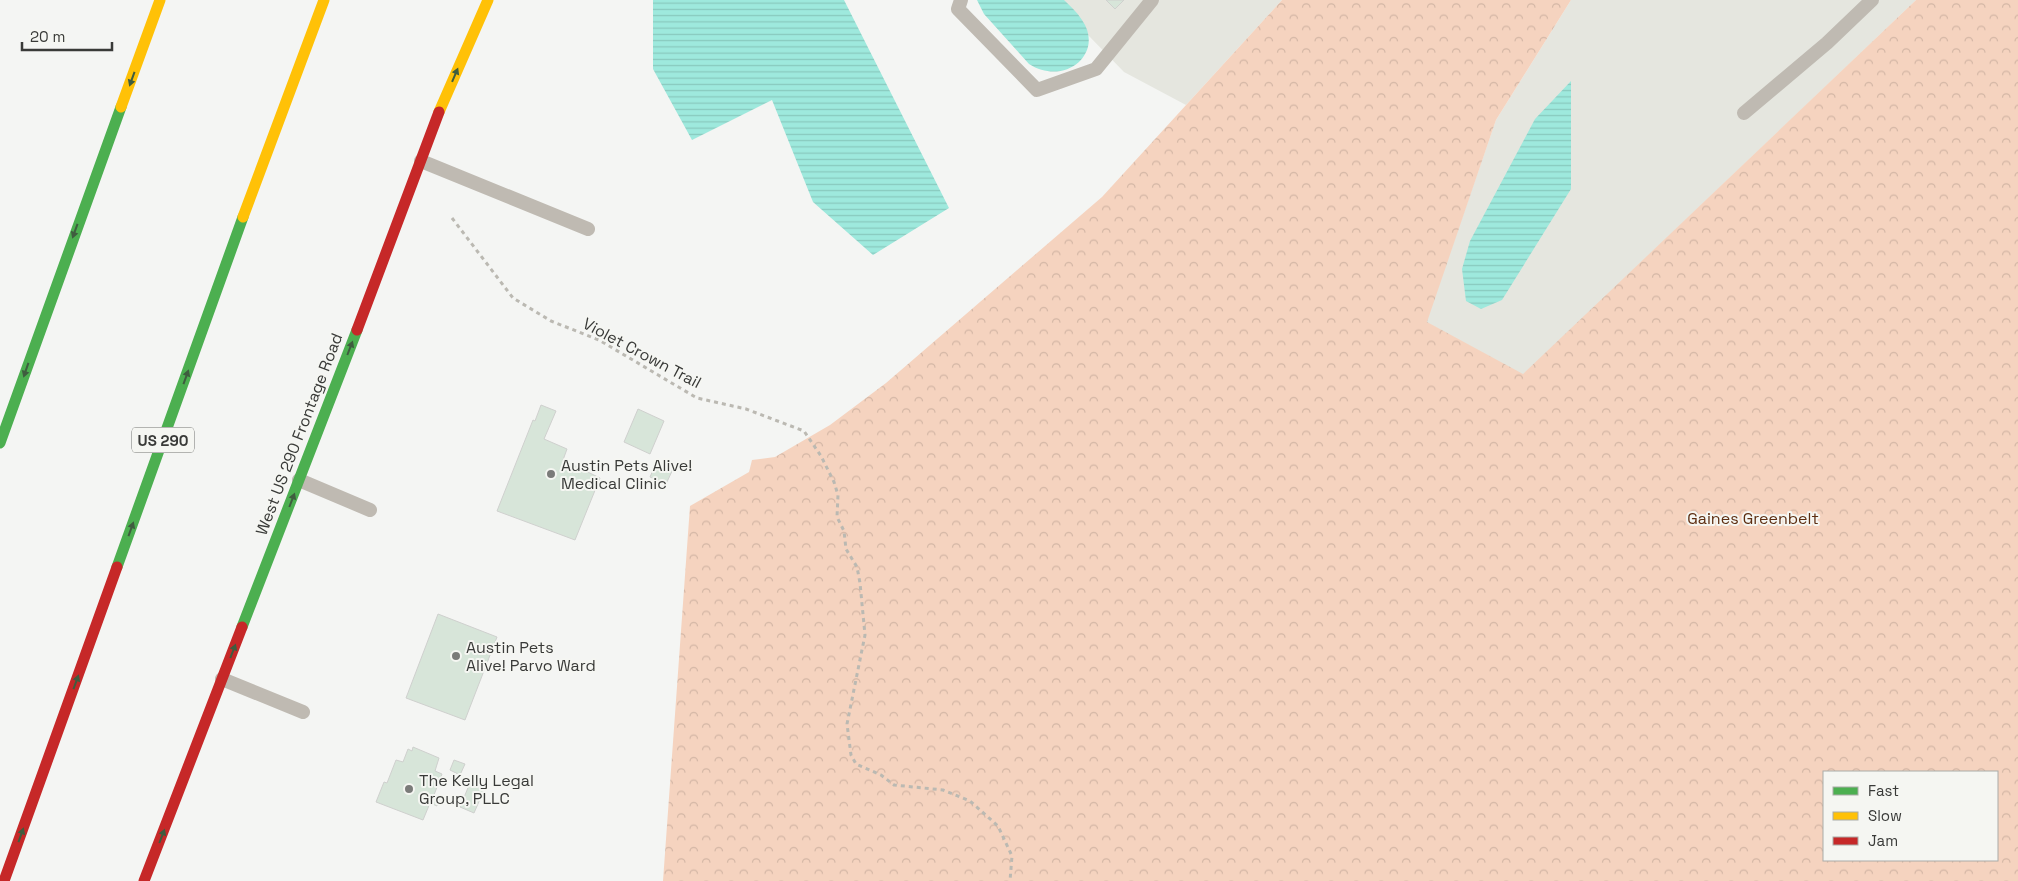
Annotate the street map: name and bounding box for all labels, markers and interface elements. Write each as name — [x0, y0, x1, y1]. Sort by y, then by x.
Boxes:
scale bar — [22, 20, 112, 52]
text: 20 m — [30, 27, 65, 46]
one-way arrow — [452, 68, 460, 82]
one-way arrow — [127, 72, 135, 87]
one-way arrow — [71, 224, 78, 239]
street label: Violet Crown Trail — [579, 313, 705, 393]
street label: West US 290 Frontage Road — [251, 330, 347, 538]
one-way arrow — [346, 340, 354, 355]
one-way arrow — [22, 363, 30, 378]
one-way arrow — [183, 369, 190, 384]
road number: US 290 — [132, 428, 194, 452]
place label: Austin Pets Alive! Medical Clinic — [561, 455, 692, 494]
marker: Austin Pets Alive! Medical Clinic — [545, 468, 557, 480]
one-way arrow — [288, 493, 296, 507]
park label: Gaines Greenbelt — [1687, 508, 1819, 529]
one-way arrow — [128, 522, 135, 537]
place label: Austin Pets Alive! Parvo Ward — [466, 637, 596, 676]
one-way arrow — [229, 643, 237, 658]
marker: Austin Pets Alive! Parvo Ward — [450, 650, 462, 662]
one-way arrow — [73, 675, 80, 690]
place label: The Kelly Legal Group, PLLC — [419, 770, 534, 809]
legend — [1823, 771, 1998, 861]
text: Fast — [1868, 781, 1899, 800]
marker: The Kelly Legal Group, PLLC — [403, 783, 415, 795]
text: Slow — [1868, 806, 1902, 825]
one-way arrow — [17, 827, 25, 842]
one-way arrow — [159, 828, 166, 843]
text: Jam — [1868, 831, 1898, 850]

